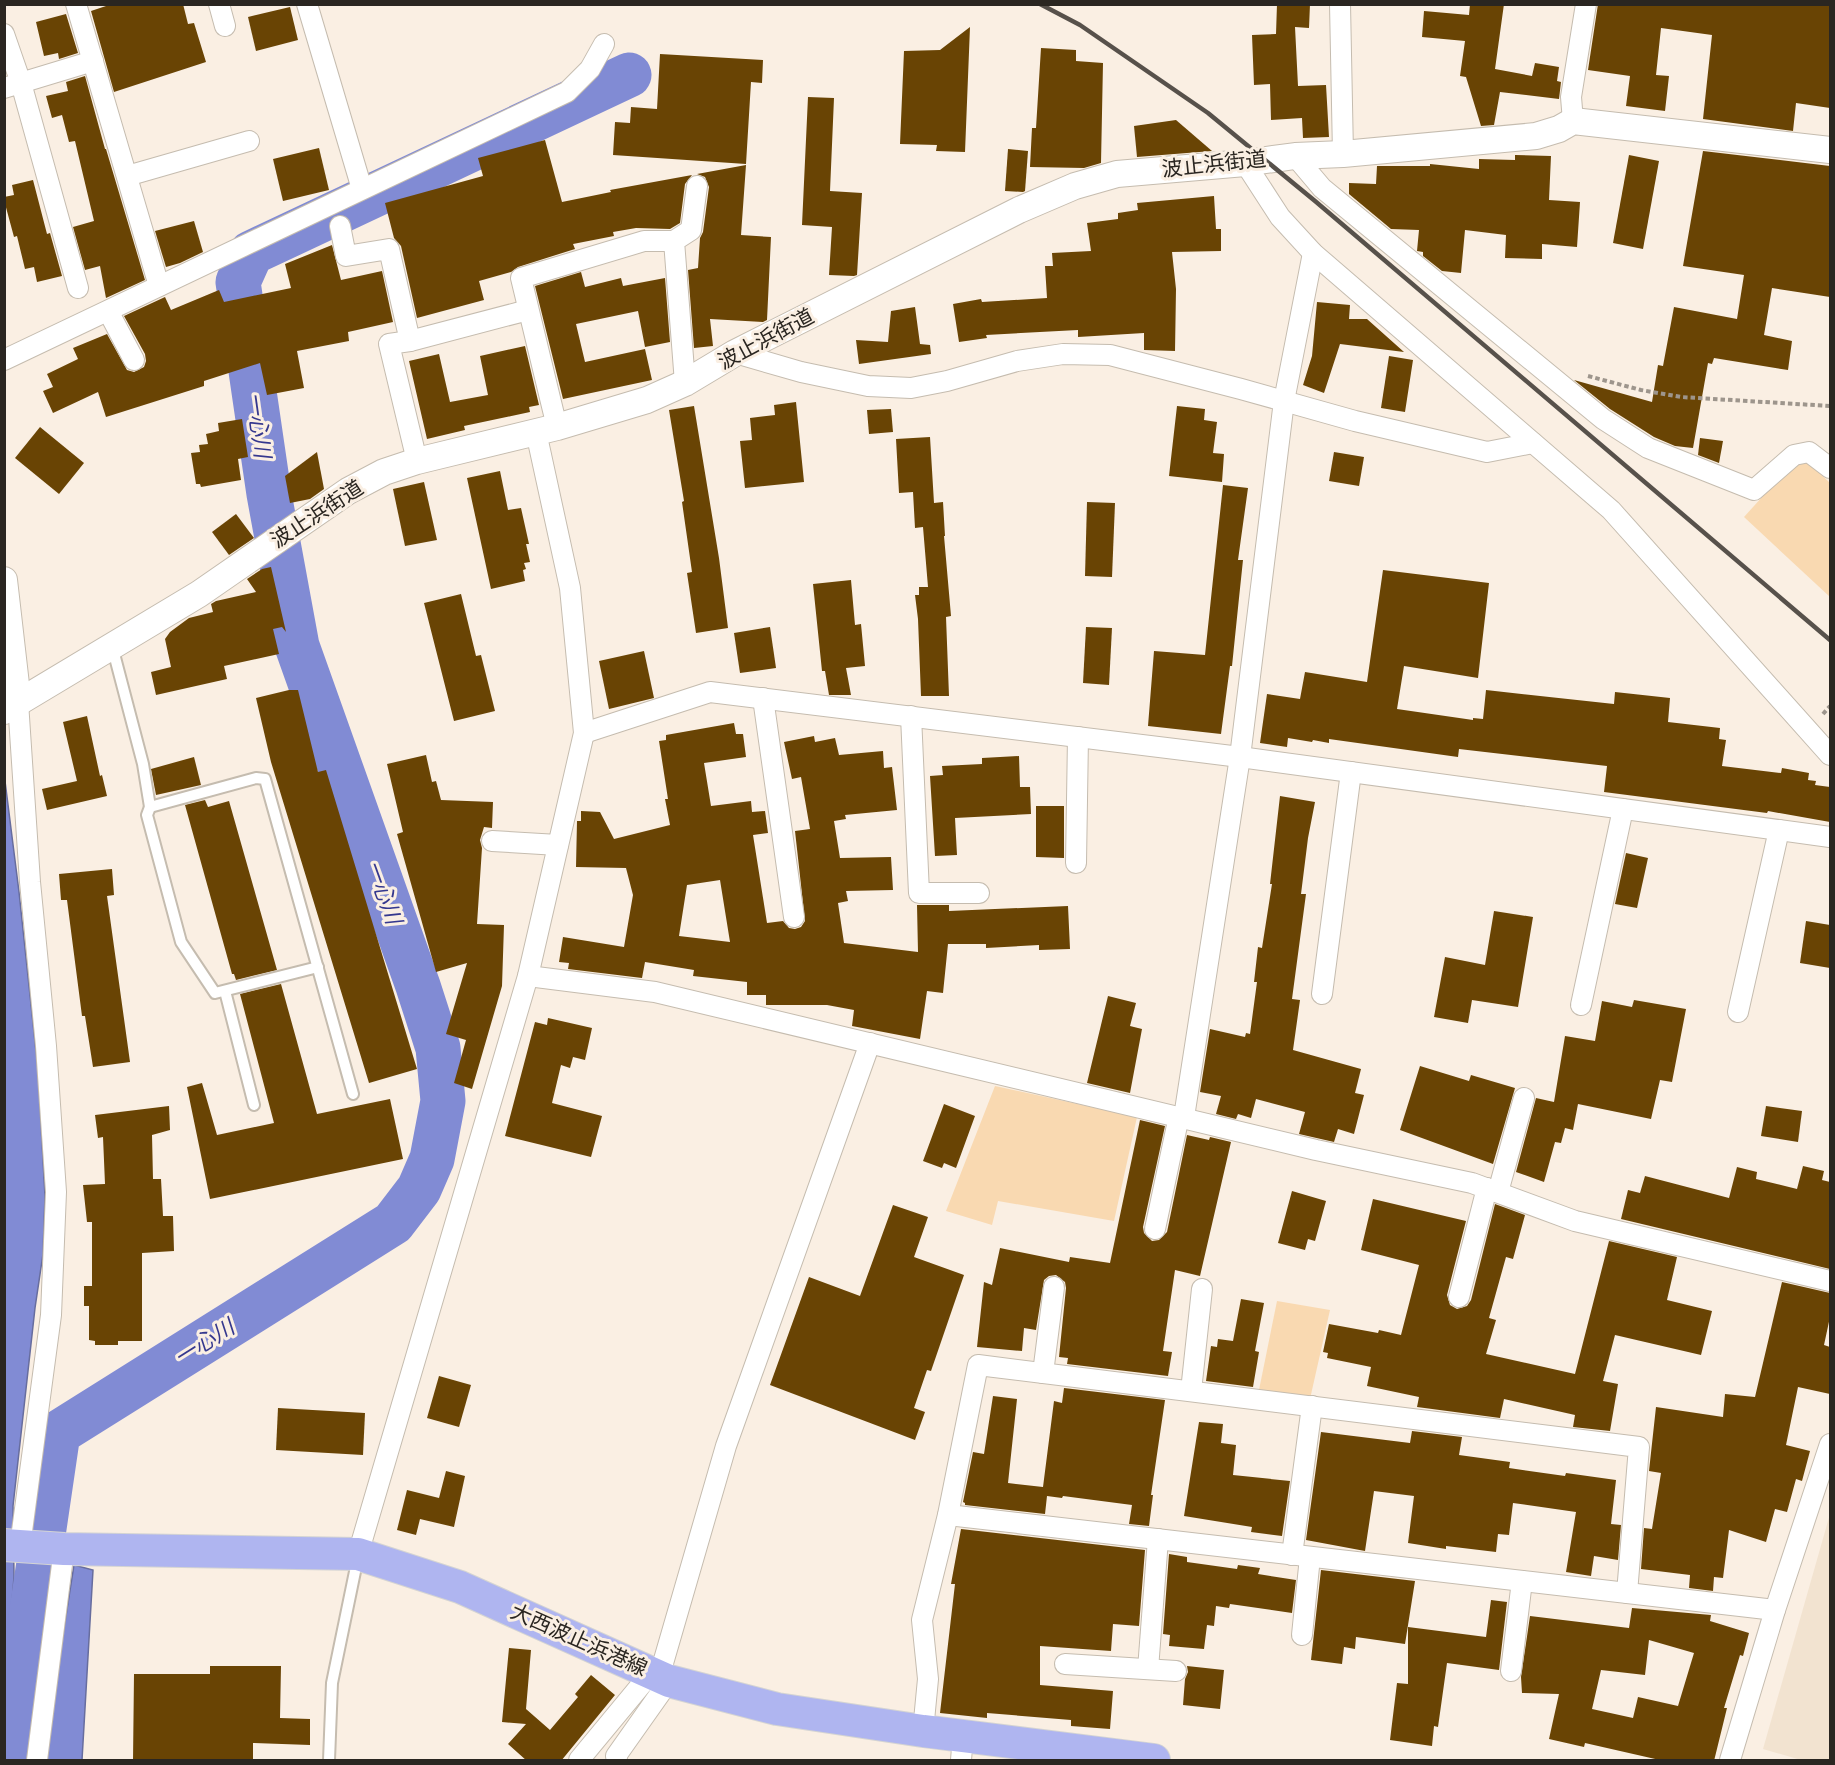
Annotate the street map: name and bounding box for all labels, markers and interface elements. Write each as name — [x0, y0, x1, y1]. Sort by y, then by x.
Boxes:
street label: 波止浜街道 — [1160, 145, 1267, 180]
street label: 波止浜街道 — [713, 302, 818, 373]
water label: 一心川 — [243, 390, 278, 461]
street label: 波止浜街道 — [265, 474, 367, 552]
water label: 一心川 — [361, 856, 409, 929]
water label: 一心川 — [169, 1312, 240, 1370]
street label: 大西波止浜港線 — [507, 1597, 652, 1680]

